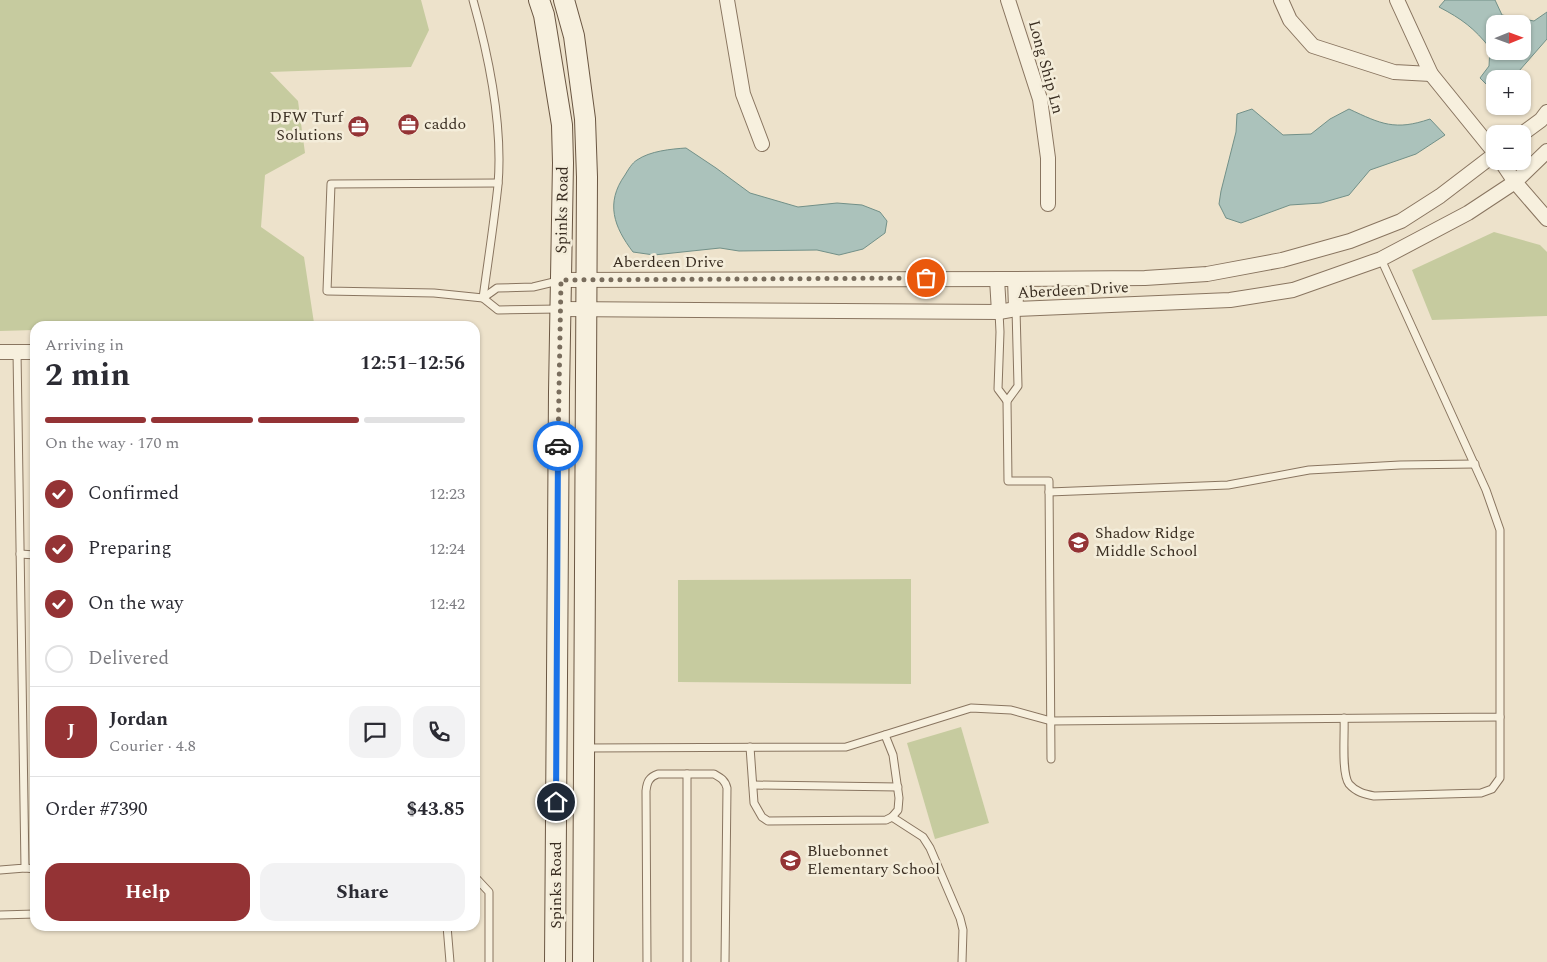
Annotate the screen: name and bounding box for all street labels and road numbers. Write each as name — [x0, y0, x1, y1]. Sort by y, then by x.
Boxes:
street label: Long Ship Ln — [1022, 18, 1070, 116]
street label: Spinks Road — [549, 166, 575, 254]
street label: Aberdeen Drive — [612, 250, 724, 274]
street label: Aberdeen Drive — [1017, 275, 1129, 305]
street label: Spinks Road — [544, 841, 568, 929]

